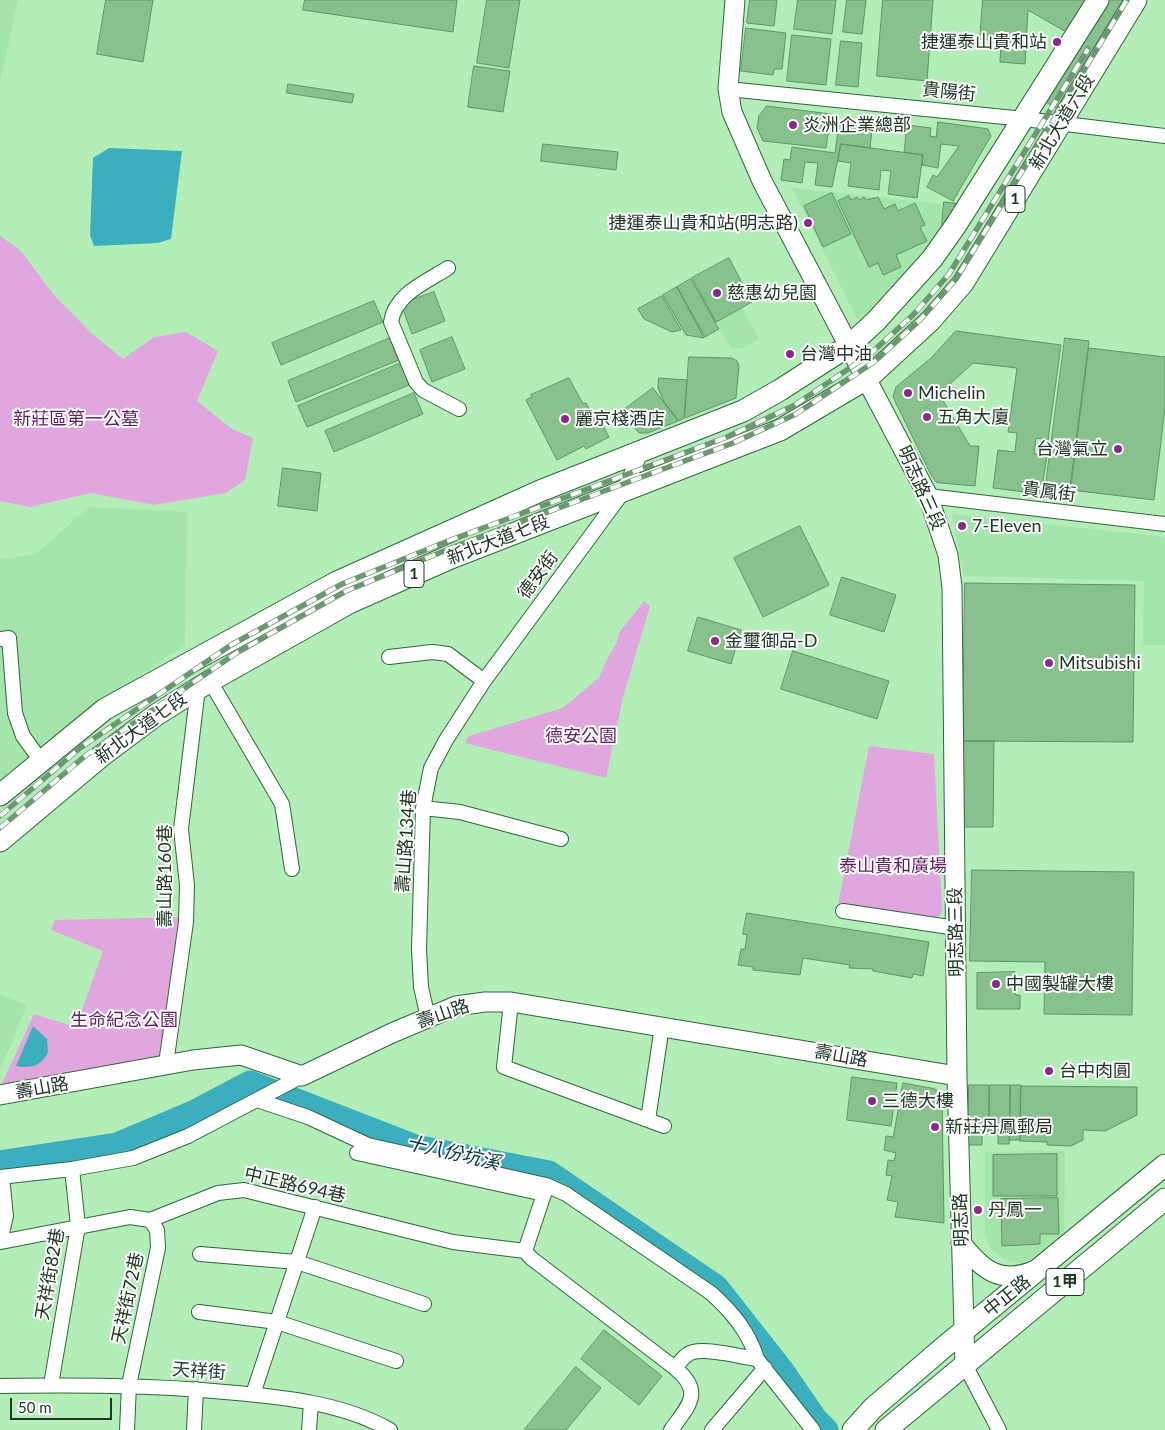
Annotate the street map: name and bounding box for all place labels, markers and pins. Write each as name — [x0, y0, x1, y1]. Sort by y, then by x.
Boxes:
place label: 捷運泰山貴和站 — [921, 31, 1047, 53]
marker: 捷運泰山貴和站 — [1051, 36, 1063, 48]
place label: 炎洲企業總部 — [803, 114, 911, 136]
marker: 炎洲企業總部 — [787, 119, 799, 131]
place label: 捷運泰山貴和站(明志路) — [608, 212, 798, 234]
marker: 捷運泰山貴和站(明志路) — [802, 217, 814, 229]
place label: 慈惠幼兒園 — [727, 282, 817, 304]
marker: 慈惠幼兒園 — [711, 287, 723, 299]
place label: 台灣中油 — [800, 343, 872, 365]
marker: 台灣中油 — [784, 348, 796, 360]
place label: Michelin — [918, 382, 986, 404]
marker: Michelin — [902, 387, 914, 399]
place label: 五角大廈 — [937, 406, 1009, 428]
place label: 麗京棧酒店 — [575, 408, 665, 430]
marker: 五角大廈 — [921, 411, 933, 423]
marker: 麗京棧酒店 — [559, 413, 571, 425]
place label: 台灣氣立 — [1036, 438, 1108, 460]
marker: 台灣氣立 — [1112, 443, 1124, 455]
place label: 7-Eleven — [972, 515, 1042, 537]
marker: 7-Eleven — [956, 520, 968, 532]
place label: 金璽御品-D — [725, 630, 817, 652]
marker: 金璽御品-D — [709, 635, 721, 647]
place label: Mitsubishi — [1059, 652, 1141, 674]
marker: Mitsubishi — [1043, 657, 1055, 669]
place label: 中國製罐大樓 — [1006, 973, 1114, 995]
marker: 中國製罐大樓 — [990, 978, 1002, 990]
place label: 台中肉圓 — [1059, 1060, 1131, 1082]
marker: 台中肉圓 — [1043, 1065, 1055, 1077]
place label: 三德大樓 — [882, 1090, 954, 1112]
marker: 三德大樓 — [866, 1095, 878, 1107]
place label: 新莊丹鳳郵局 — [945, 1116, 1053, 1138]
marker: 新莊丹鳳郵局 — [929, 1121, 941, 1133]
place label: 丹鳳一 — [988, 1199, 1042, 1221]
marker: 丹鳳一 — [972, 1204, 984, 1216]

